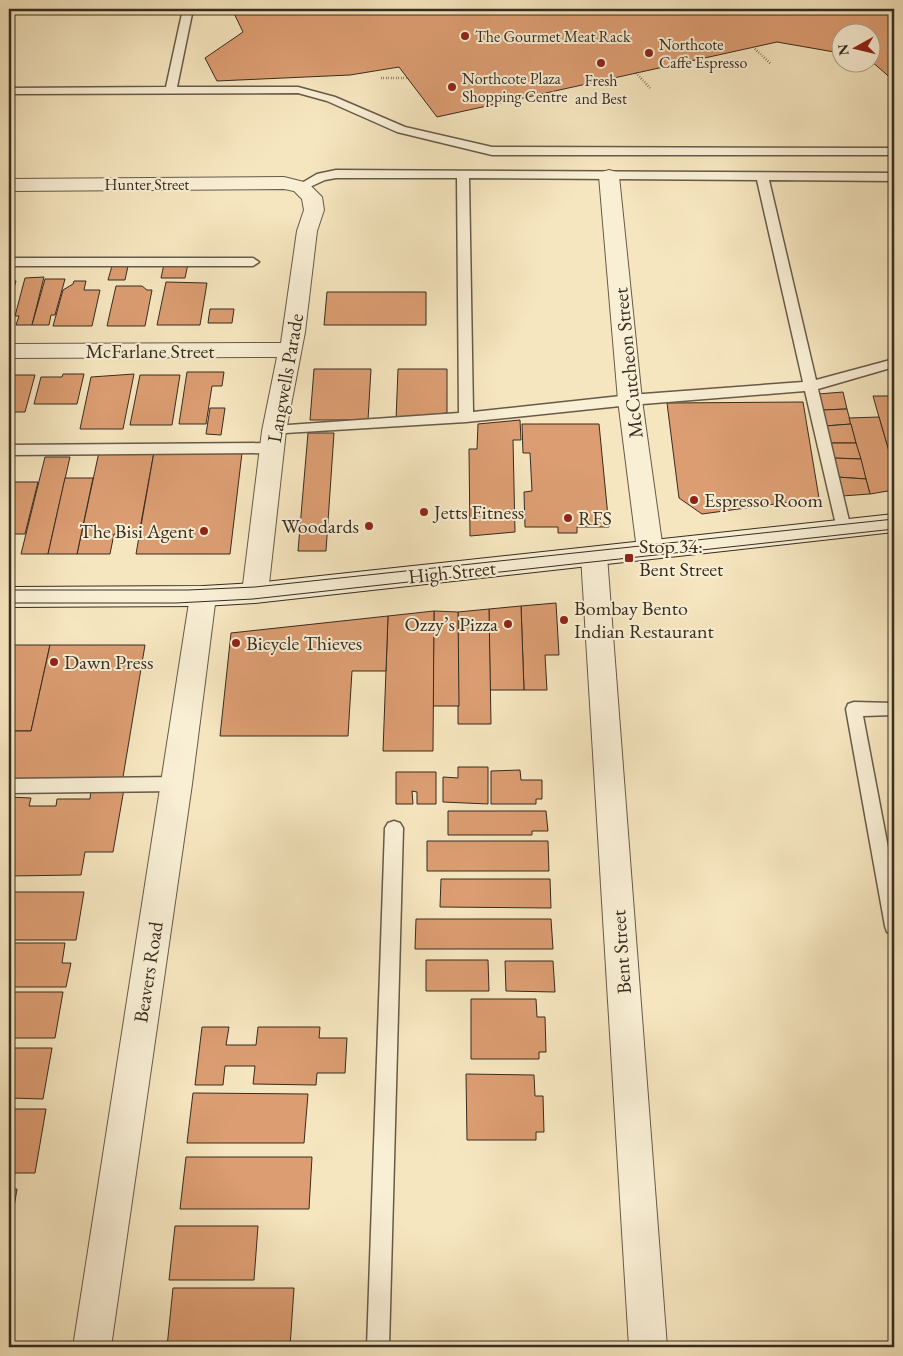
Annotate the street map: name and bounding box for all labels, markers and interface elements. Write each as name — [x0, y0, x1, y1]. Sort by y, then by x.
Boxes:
north arrow — [830, 22, 880, 72]
place label: The Gourmet Meat Rack — [475, 26, 631, 47]
marker: The Gourmet Meat Rack — [459, 30, 471, 42]
place label: Northcote Caffe Espresso — [659, 34, 747, 73]
text: N — [833, 42, 853, 57]
marker: Northcote Caffe Espresso — [643, 47, 655, 59]
marker: Fresh and Best — [595, 57, 607, 69]
place label: Northcote Plaza Shopping Centre — [462, 68, 567, 107]
place label: Fresh and Best — [575, 70, 627, 109]
marker: Northcote Plaza Shopping Centre — [446, 81, 458, 93]
street label: Hunter Street — [105, 174, 189, 195]
street label: McCutcheon Street — [607, 286, 649, 440]
street label: Langwells Parade — [261, 311, 309, 445]
street label: McFarlane Street — [85, 338, 215, 364]
place label: Espresso Room — [704, 487, 823, 513]
marker: Espresso Room — [688, 494, 700, 506]
place label: Jetts Fitness — [432, 499, 524, 525]
place label: RFS — [578, 505, 612, 531]
marker: Jetts Fitness — [418, 506, 430, 518]
marker: RFS — [562, 512, 574, 524]
place label: Woodards — [282, 513, 359, 539]
place label: The Bisi Agent — [79, 518, 195, 544]
marker: Woodards — [363, 520, 375, 532]
marker: The Bisi Agent — [198, 525, 210, 537]
place label: Stop 34: Bent Street — [639, 533, 724, 582]
marker: Stop 34: Bent Street — [623, 552, 635, 564]
street label: High Street — [407, 554, 498, 590]
place label: Bombay Bento Indian Restaurant — [574, 595, 714, 644]
place label: Ozzy’s Pizza — [405, 611, 498, 637]
marker: Bombay Bento Indian Restaurant — [558, 614, 570, 626]
marker: Ozzy’s Pizza — [502, 618, 514, 630]
place label: Bicycle Thieves — [246, 630, 362, 656]
marker: Bicycle Thieves — [230, 637, 242, 649]
place label: Dawn Press — [64, 649, 153, 675]
marker: Dawn Press — [48, 656, 60, 668]
street label: Bent Street — [605, 908, 637, 995]
street label: Beavers Road — [127, 919, 169, 1024]

